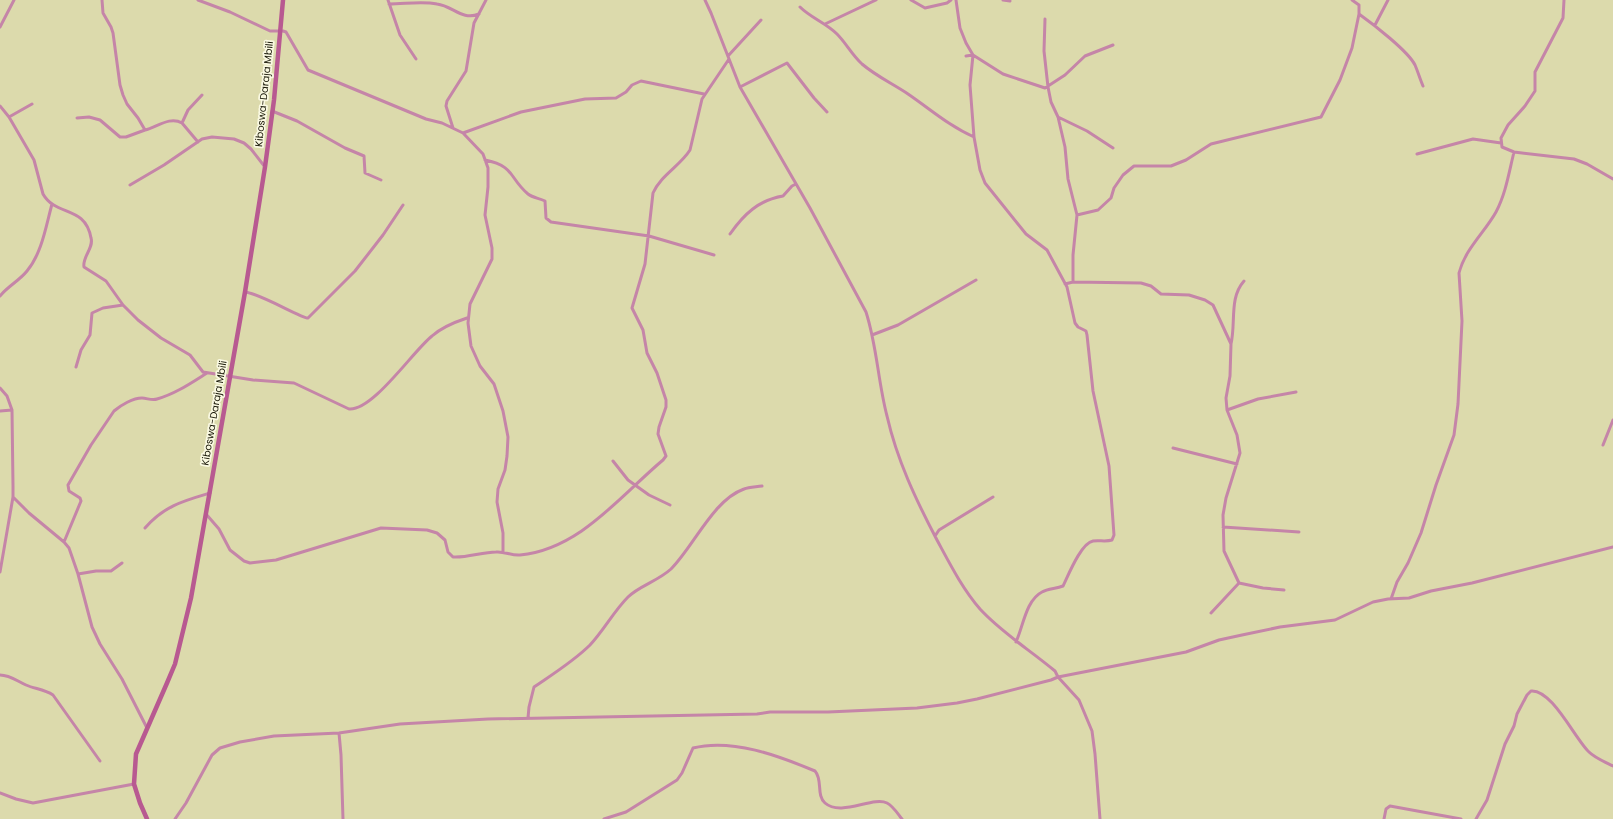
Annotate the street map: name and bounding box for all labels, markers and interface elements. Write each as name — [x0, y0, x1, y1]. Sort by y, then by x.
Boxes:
street label: Kiboswa-Daraja Mbili — [251, 40, 277, 148]
street label: Kiboswa-Daraja Mbili — [197, 359, 231, 467]

